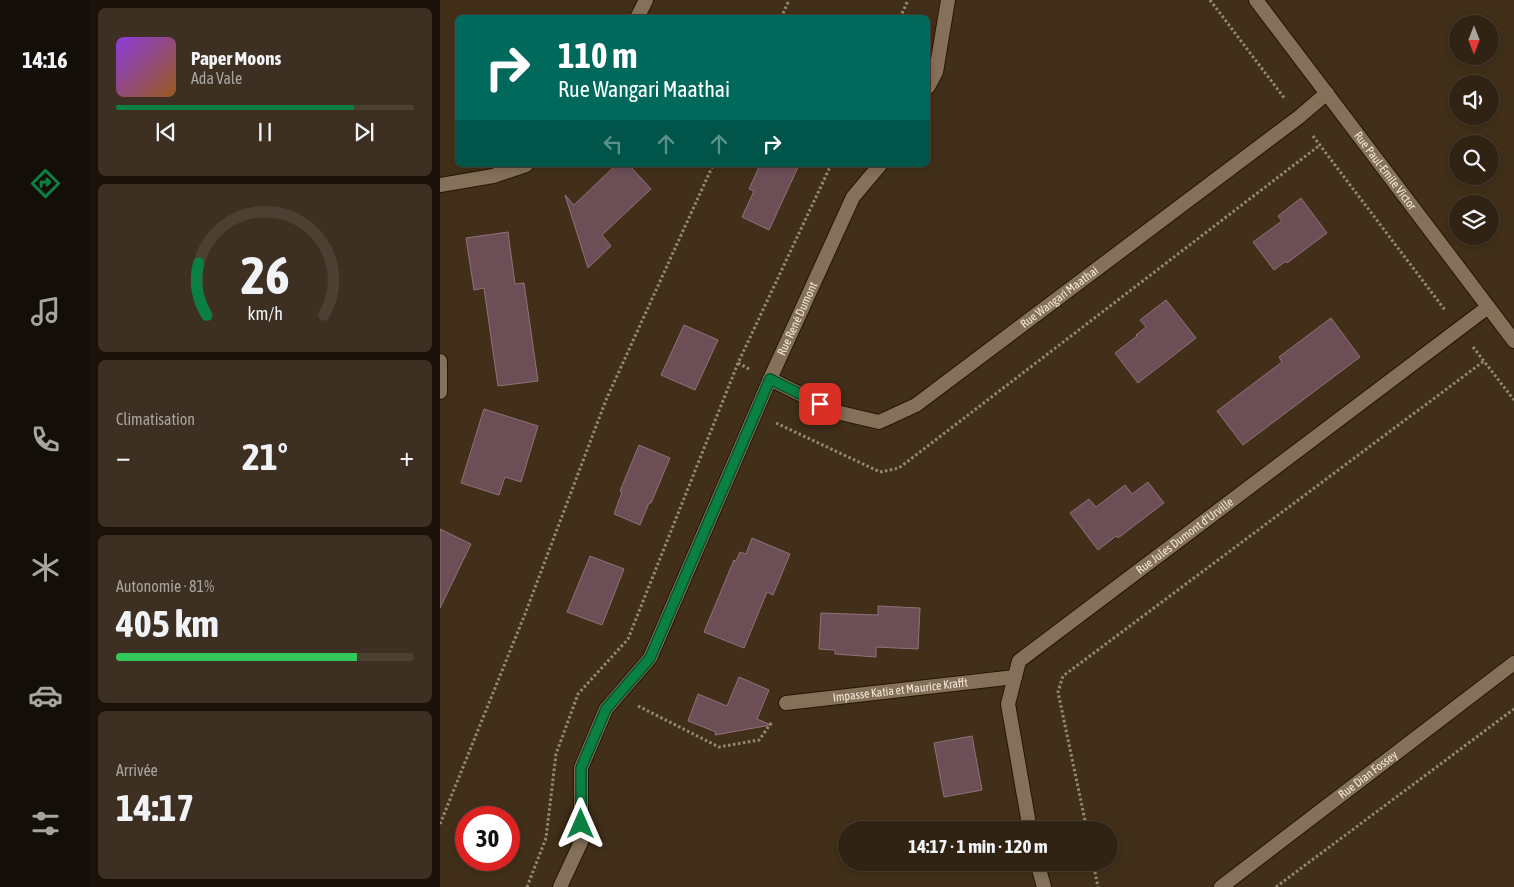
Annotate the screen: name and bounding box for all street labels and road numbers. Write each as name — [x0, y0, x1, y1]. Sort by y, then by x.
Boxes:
street label: Rue Paul-Emile Victor — [1351, 129, 1419, 213]
street label: Rue Wangari Maathai — [1018, 263, 1101, 331]
street label: Rue René Dumont — [775, 279, 821, 358]
street label: Rue Jules Dumont d'Urville — [1133, 495, 1236, 577]
street label: Impasse Katia et Maurice Krafft — [832, 675, 969, 705]
street label: Rue Dian Fossey — [1336, 748, 1400, 802]

